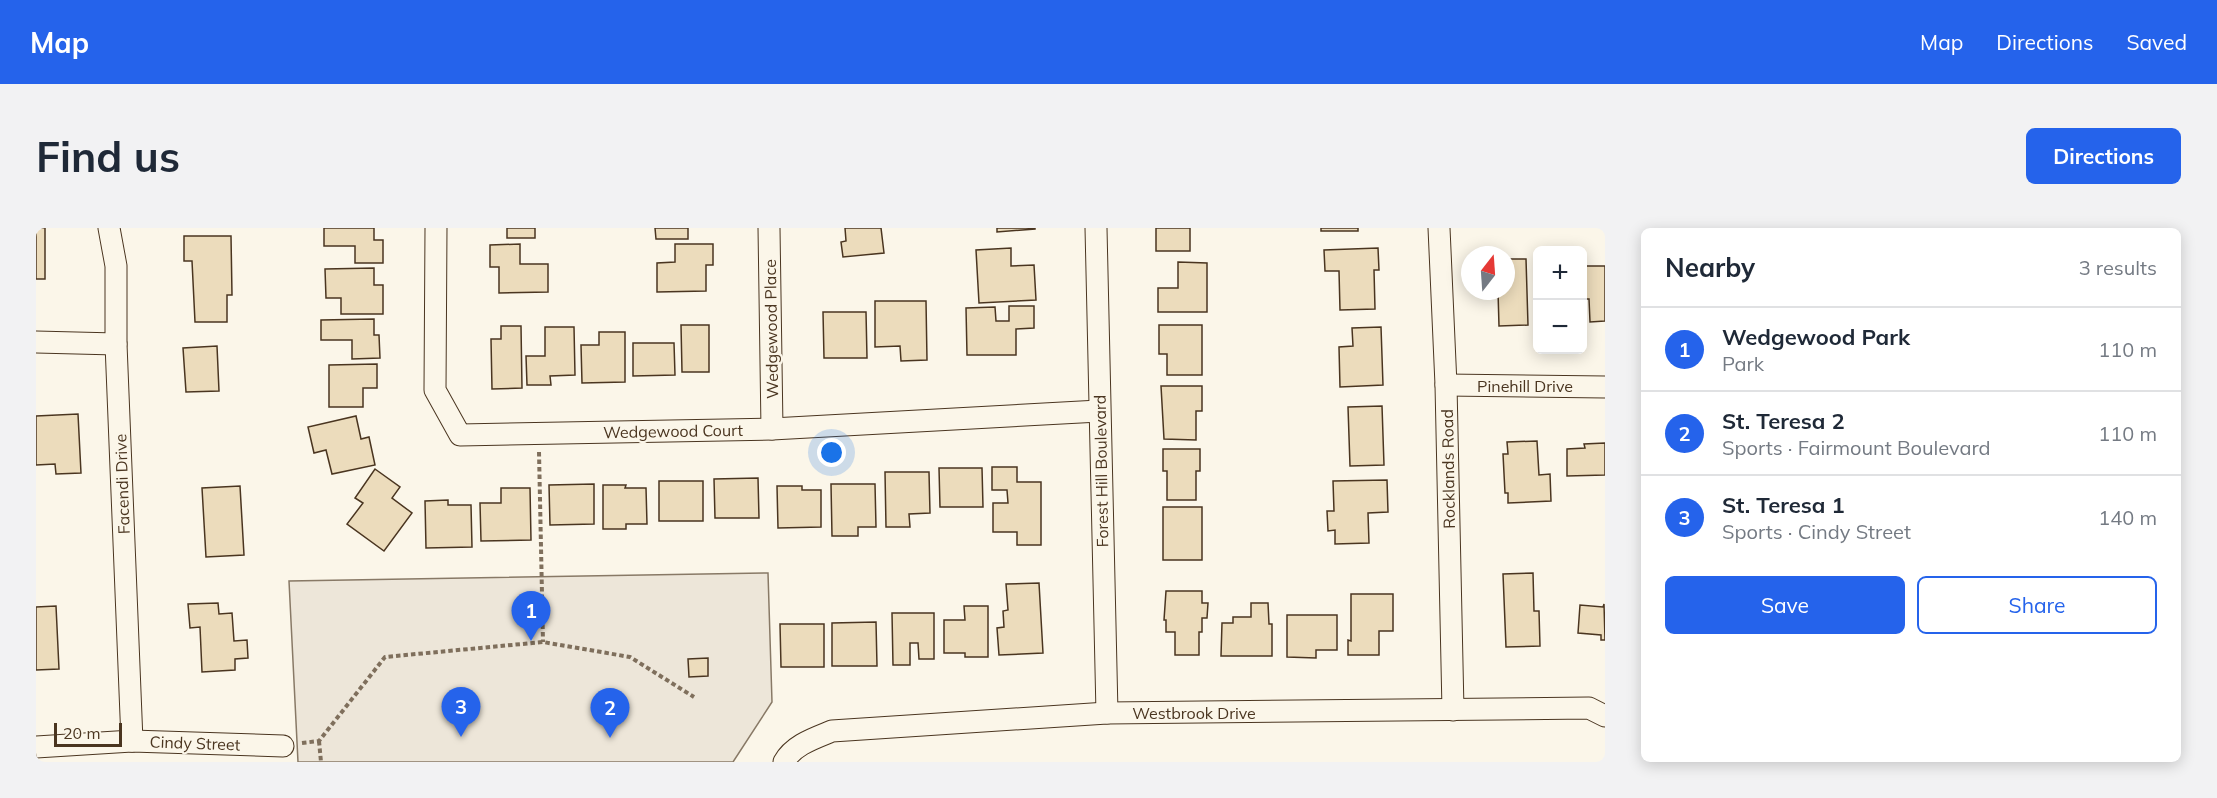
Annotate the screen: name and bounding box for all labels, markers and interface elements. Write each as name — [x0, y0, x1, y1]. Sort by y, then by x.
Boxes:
text: Map — [30, 25, 89, 60]
text: Map — [1920, 29, 1963, 55]
text: Directions — [1996, 29, 2093, 55]
text: Saved — [2126, 29, 2187, 55]
button: Directions — [2026, 128, 2181, 184]
text: Find us — [36, 130, 180, 183]
north arrow — [1461, 246, 1515, 300]
map controls — [1533, 246, 1587, 354]
button: + — [1533, 246, 1587, 300]
text: Nearby — [1665, 251, 1755, 284]
text: 3 results — [2079, 255, 2157, 280]
street label: Wedgewood Place — [760, 259, 782, 399]
button: − — [1533, 300, 1587, 354]
text: Wedgewood Park — [1722, 323, 1910, 351]
text: 1 — [1679, 337, 1691, 362]
text: 110 m — [2098, 337, 2157, 362]
text: Park — [1722, 351, 1764, 376]
street label: Pinehill Drive — [1477, 376, 1573, 396]
street label: Forest Hill Boulevard — [1090, 395, 1112, 547]
text: St. Teresa 2 — [1722, 407, 1845, 435]
street label: Rocklands Road — [1437, 409, 1459, 529]
street label: Wedgewood Court — [603, 420, 743, 442]
text: 2 — [1679, 421, 1691, 446]
text: 110 m — [2098, 421, 2157, 446]
street label: Facendi Drive — [110, 434, 134, 534]
text: Sports · Fairmount Boulevard — [1722, 435, 1991, 460]
your location — [817, 438, 846, 467]
text: St. Teresa 1 — [1722, 491, 1845, 519]
text: 3 — [1679, 505, 1691, 530]
text: 140 m — [2098, 505, 2157, 530]
text: Sports · Cindy Street — [1722, 519, 1911, 544]
button: Save — [1665, 576, 1905, 634]
button: Share — [1917, 576, 2157, 634]
pin: 1 — [512, 592, 550, 641]
pin: 3 — [442, 688, 480, 737]
pin: 2 — [590, 688, 630, 738]
street label: Westbrook Drive — [1132, 703, 1256, 723]
scale bar — [54, 720, 122, 748]
text: 20 m — [63, 723, 100, 743]
street label: Cindy Street — [149, 731, 241, 755]

